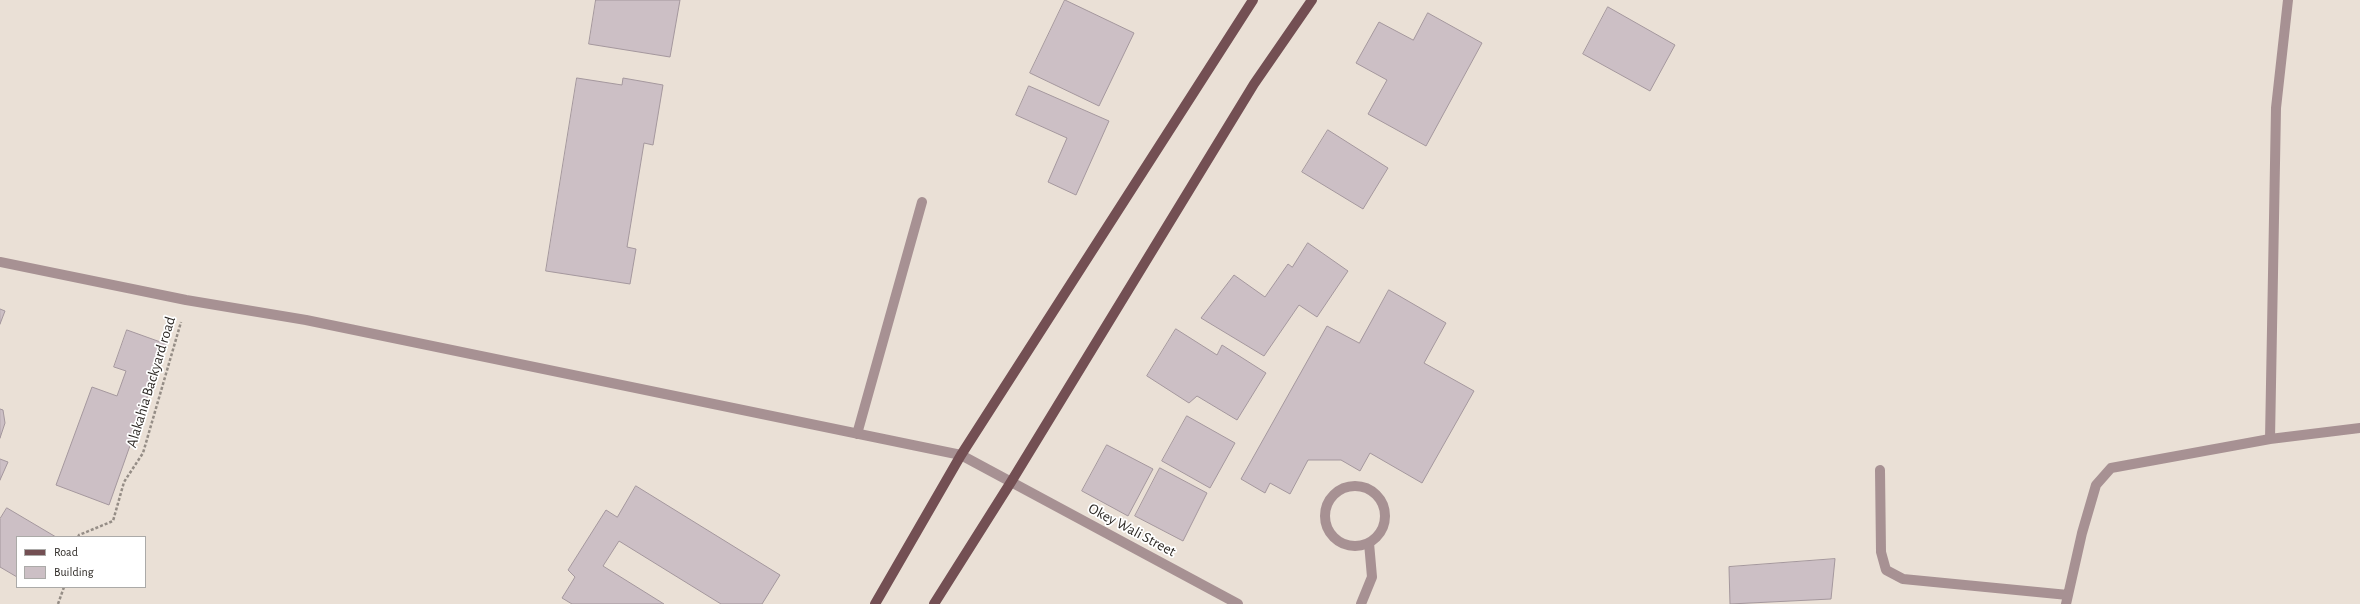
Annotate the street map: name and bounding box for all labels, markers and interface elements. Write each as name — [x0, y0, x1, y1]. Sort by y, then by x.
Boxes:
street label: Alakahia Backyard road — [122, 314, 180, 450]
street label: Okey Wali Street — [1085, 499, 1179, 561]
legend — [16, 536, 146, 588]
text: Road — [54, 546, 78, 558]
text: Building — [54, 566, 94, 578]

